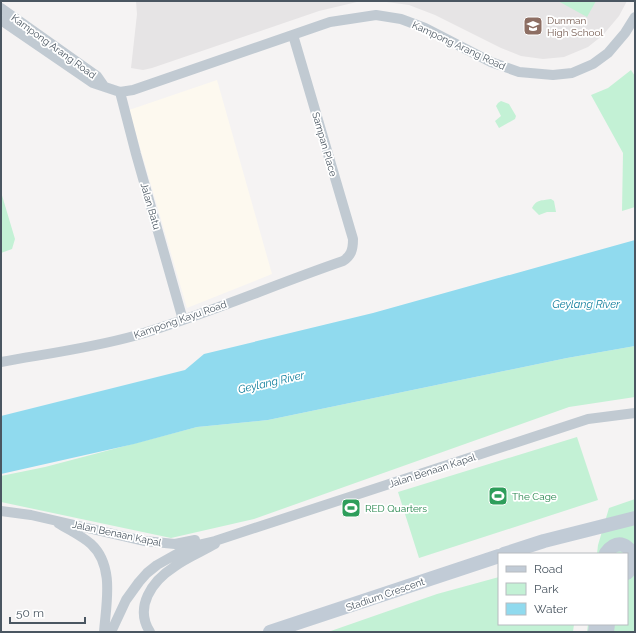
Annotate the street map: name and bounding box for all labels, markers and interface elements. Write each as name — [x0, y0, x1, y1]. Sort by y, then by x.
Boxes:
street label: Kampong Arang Road — [9, 12, 98, 81]
school or university icon: Dunman High School — [522, 15, 544, 37]
place label: Dunman High School — [547, 15, 603, 38]
street label: Kampong Arang Road — [410, 19, 507, 72]
street label: Sampan Place — [310, 111, 339, 178]
street label: Jalan Batu — [139, 182, 162, 231]
street label: Kampong Kayu Road — [132, 298, 228, 341]
water label: Geylang River — [552, 298, 621, 311]
water label: Geylang River — [237, 368, 307, 396]
street label: Jalan Benaan Kapal — [387, 451, 477, 490]
sports icon: The Cage — [487, 485, 509, 507]
place label: The Cage — [512, 491, 557, 502]
sports icon: RED Quarters — [340, 497, 362, 519]
place label: RED Quarters — [365, 503, 427, 514]
street label: Jalan Benaan Kapal — [71, 519, 163, 548]
legend — [498, 553, 628, 625]
text: Road — [534, 562, 563, 576]
street label: Stadium Crescent — [345, 576, 426, 613]
text: Park — [534, 582, 559, 596]
scale bar — [10, 599, 85, 625]
text: Water — [534, 602, 568, 616]
text: 50 m — [16, 606, 44, 620]

